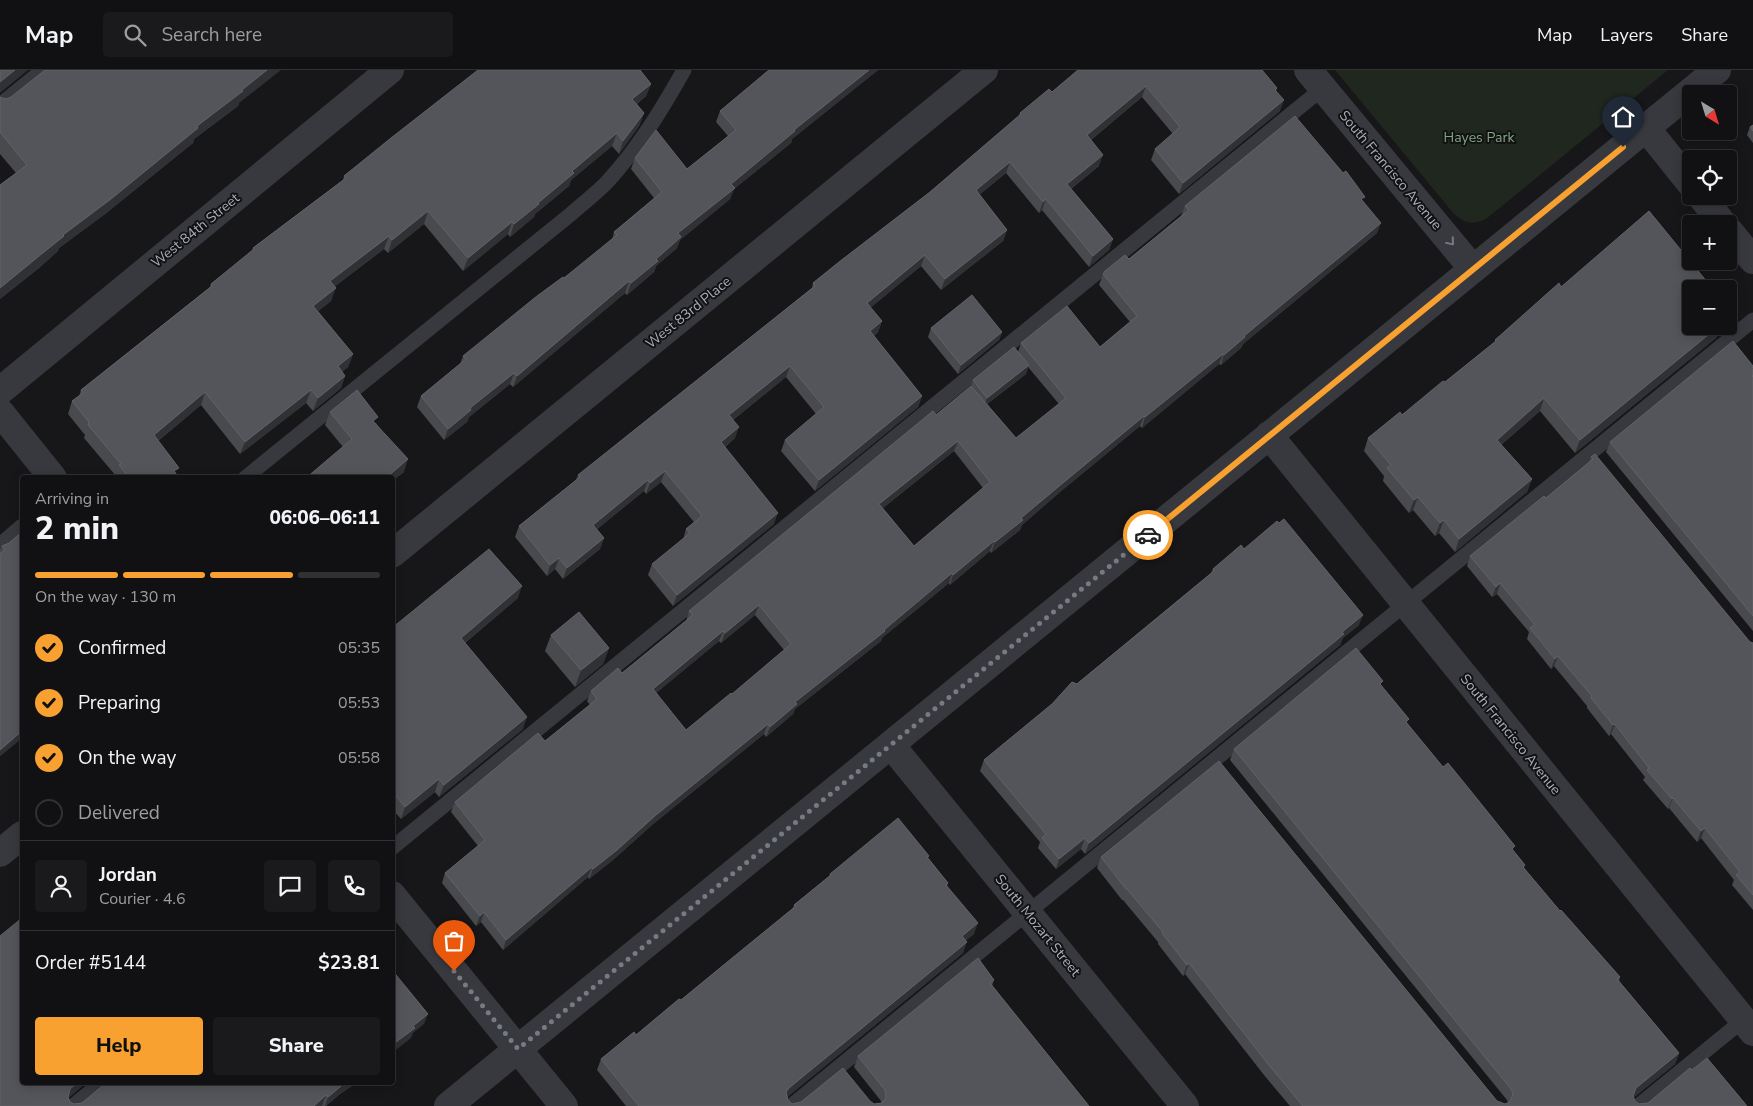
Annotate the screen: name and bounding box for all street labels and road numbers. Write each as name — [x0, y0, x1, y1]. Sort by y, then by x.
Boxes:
street label: South Francisco Avenue — [1335, 107, 1446, 234]
street label: West 84th Street — [147, 189, 244, 272]
street label: West 83rd Place — [642, 272, 735, 353]
street label: South Francisco Avenue — [1456, 670, 1565, 799]
street label: South Mozart Street — [990, 870, 1085, 980]

